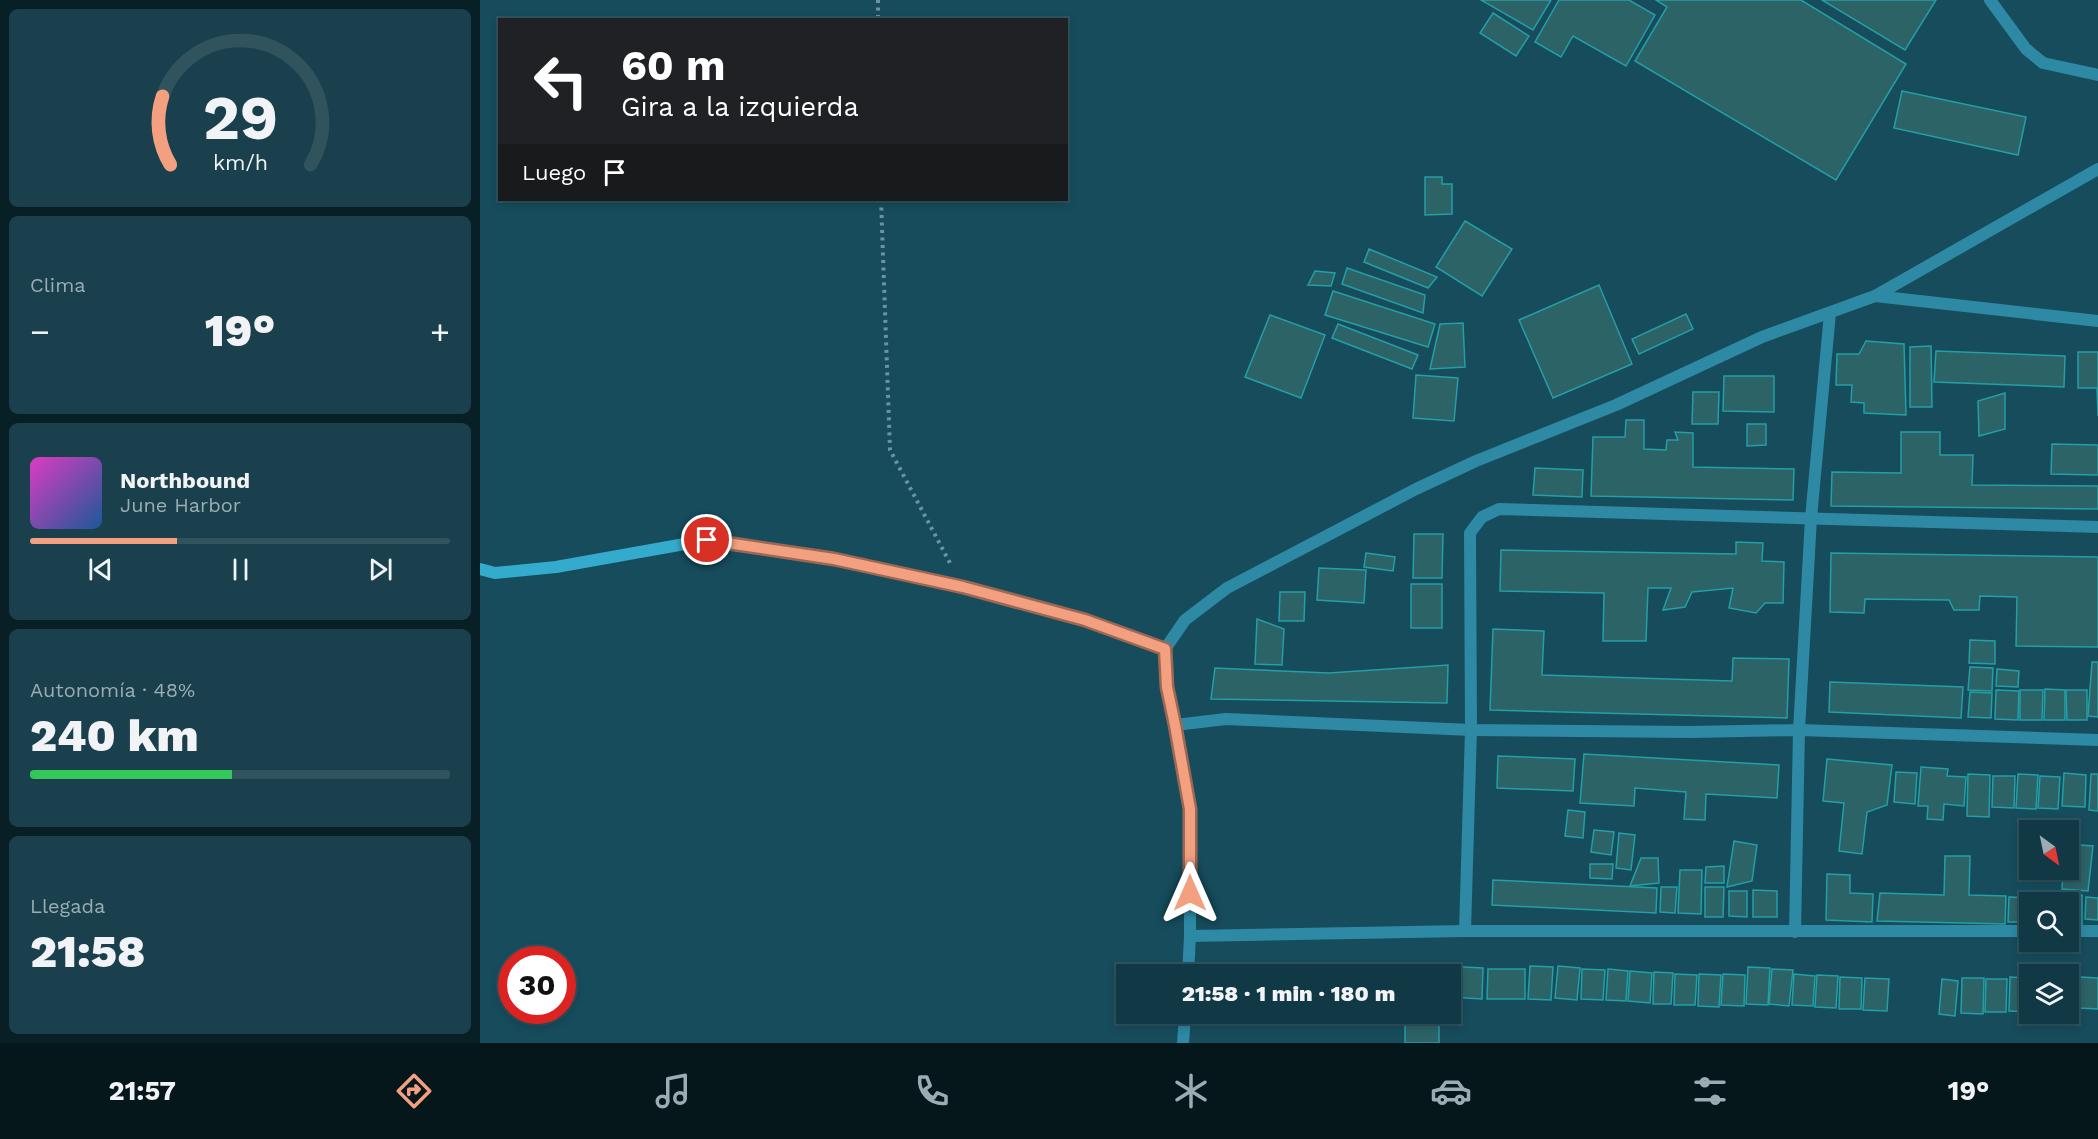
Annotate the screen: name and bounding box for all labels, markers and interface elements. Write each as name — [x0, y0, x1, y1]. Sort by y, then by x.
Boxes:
text: 60 m — [621, 41, 725, 90]
icon: left — [522, 42, 600, 120]
text: 29 — [202, 81, 278, 154]
text: Gira a la izquierda — [621, 91, 859, 123]
text: km/h — [212, 150, 268, 175]
icon: arrive — [598, 156, 631, 189]
text: Luego — [522, 160, 586, 185]
text: Clima — [30, 273, 86, 297]
text: 19° — [205, 304, 275, 357]
text: − — [30, 312, 50, 351]
text: + — [430, 312, 450, 351]
text: Northbound — [120, 468, 250, 493]
text: June Harbor — [120, 493, 241, 517]
pin — [681, 514, 732, 565]
icon: arrive — [690, 523, 723, 556]
icon: previous — [84, 553, 117, 586]
icon: pause — [224, 553, 257, 586]
icon: next — [364, 553, 397, 586]
text: Autonomía · 48% — [30, 678, 195, 702]
text: 240 km — [30, 709, 199, 762]
north arrow — [2019, 820, 2079, 880]
map controls — [2019, 820, 2079, 1024]
position arrow — [1158, 861, 1222, 925]
button: search — [2019, 892, 2079, 952]
text: Llegada — [30, 894, 105, 918]
text: 21:58 — [30, 925, 145, 978]
speed limit sign: 30 — [498, 946, 576, 1024]
button: layers — [2019, 964, 2079, 1024]
text: 21:58 · 1 min · 180 m — [1182, 981, 1395, 1006]
icon: directions — [393, 1070, 435, 1112]
icon: music — [652, 1070, 694, 1112]
icon: phone — [911, 1070, 953, 1112]
icon: climate — [1170, 1070, 1212, 1112]
icon: car — [1430, 1070, 1472, 1112]
icon: filters — [1689, 1070, 1731, 1112]
text: 21:57 — [109, 1075, 176, 1107]
text: 19° — [1948, 1075, 1989, 1107]

